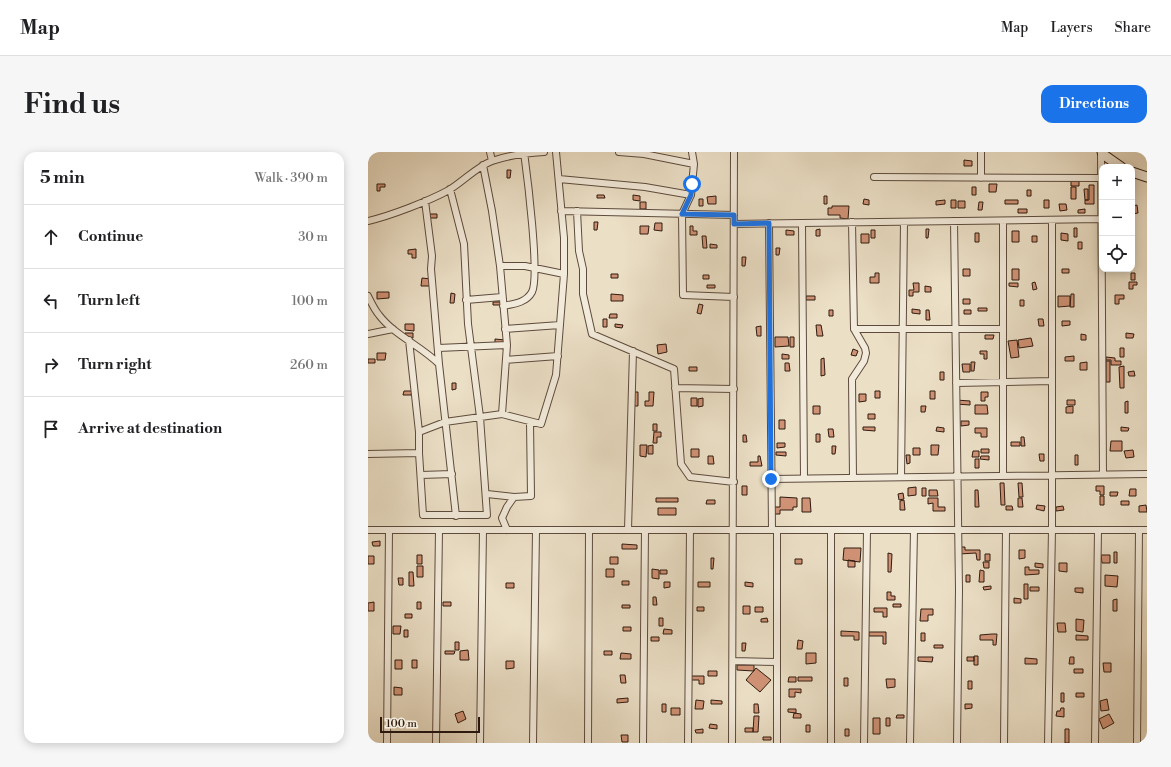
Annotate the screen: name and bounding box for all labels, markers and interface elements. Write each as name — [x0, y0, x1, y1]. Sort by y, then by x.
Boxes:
text: Map — [20, 16, 60, 40]
text: Map — [1001, 19, 1028, 37]
text: Layers — [1050, 19, 1093, 37]
text: Share — [1115, 19, 1151, 37]
button: Directions — [1041, 85, 1147, 123]
text: Find us — [24, 87, 120, 122]
map controls — [1099, 164, 1135, 272]
button: + — [1099, 164, 1135, 200]
text: 5 min — [40, 167, 85, 189]
text: Walk · 390 m — [255, 170, 328, 186]
route start — [683, 175, 701, 193]
button: − — [1099, 200, 1135, 236]
icon: ahead — [40, 226, 62, 248]
text: Continue — [78, 227, 143, 246]
text: 30 m — [298, 229, 328, 245]
button: locate — [1099, 236, 1135, 272]
icon: left — [40, 290, 62, 312]
text: Turn left — [78, 291, 140, 310]
text: 100 m — [292, 293, 328, 309]
icon: right — [40, 354, 62, 376]
text: Turn right — [78, 355, 152, 374]
text: 260 m — [290, 357, 328, 373]
icon: arrive — [40, 418, 62, 440]
text: Arrive at destination — [78, 419, 222, 438]
route end — [762, 470, 780, 488]
scale bar — [380, 715, 480, 734]
text: 100 m — [386, 717, 417, 731]

